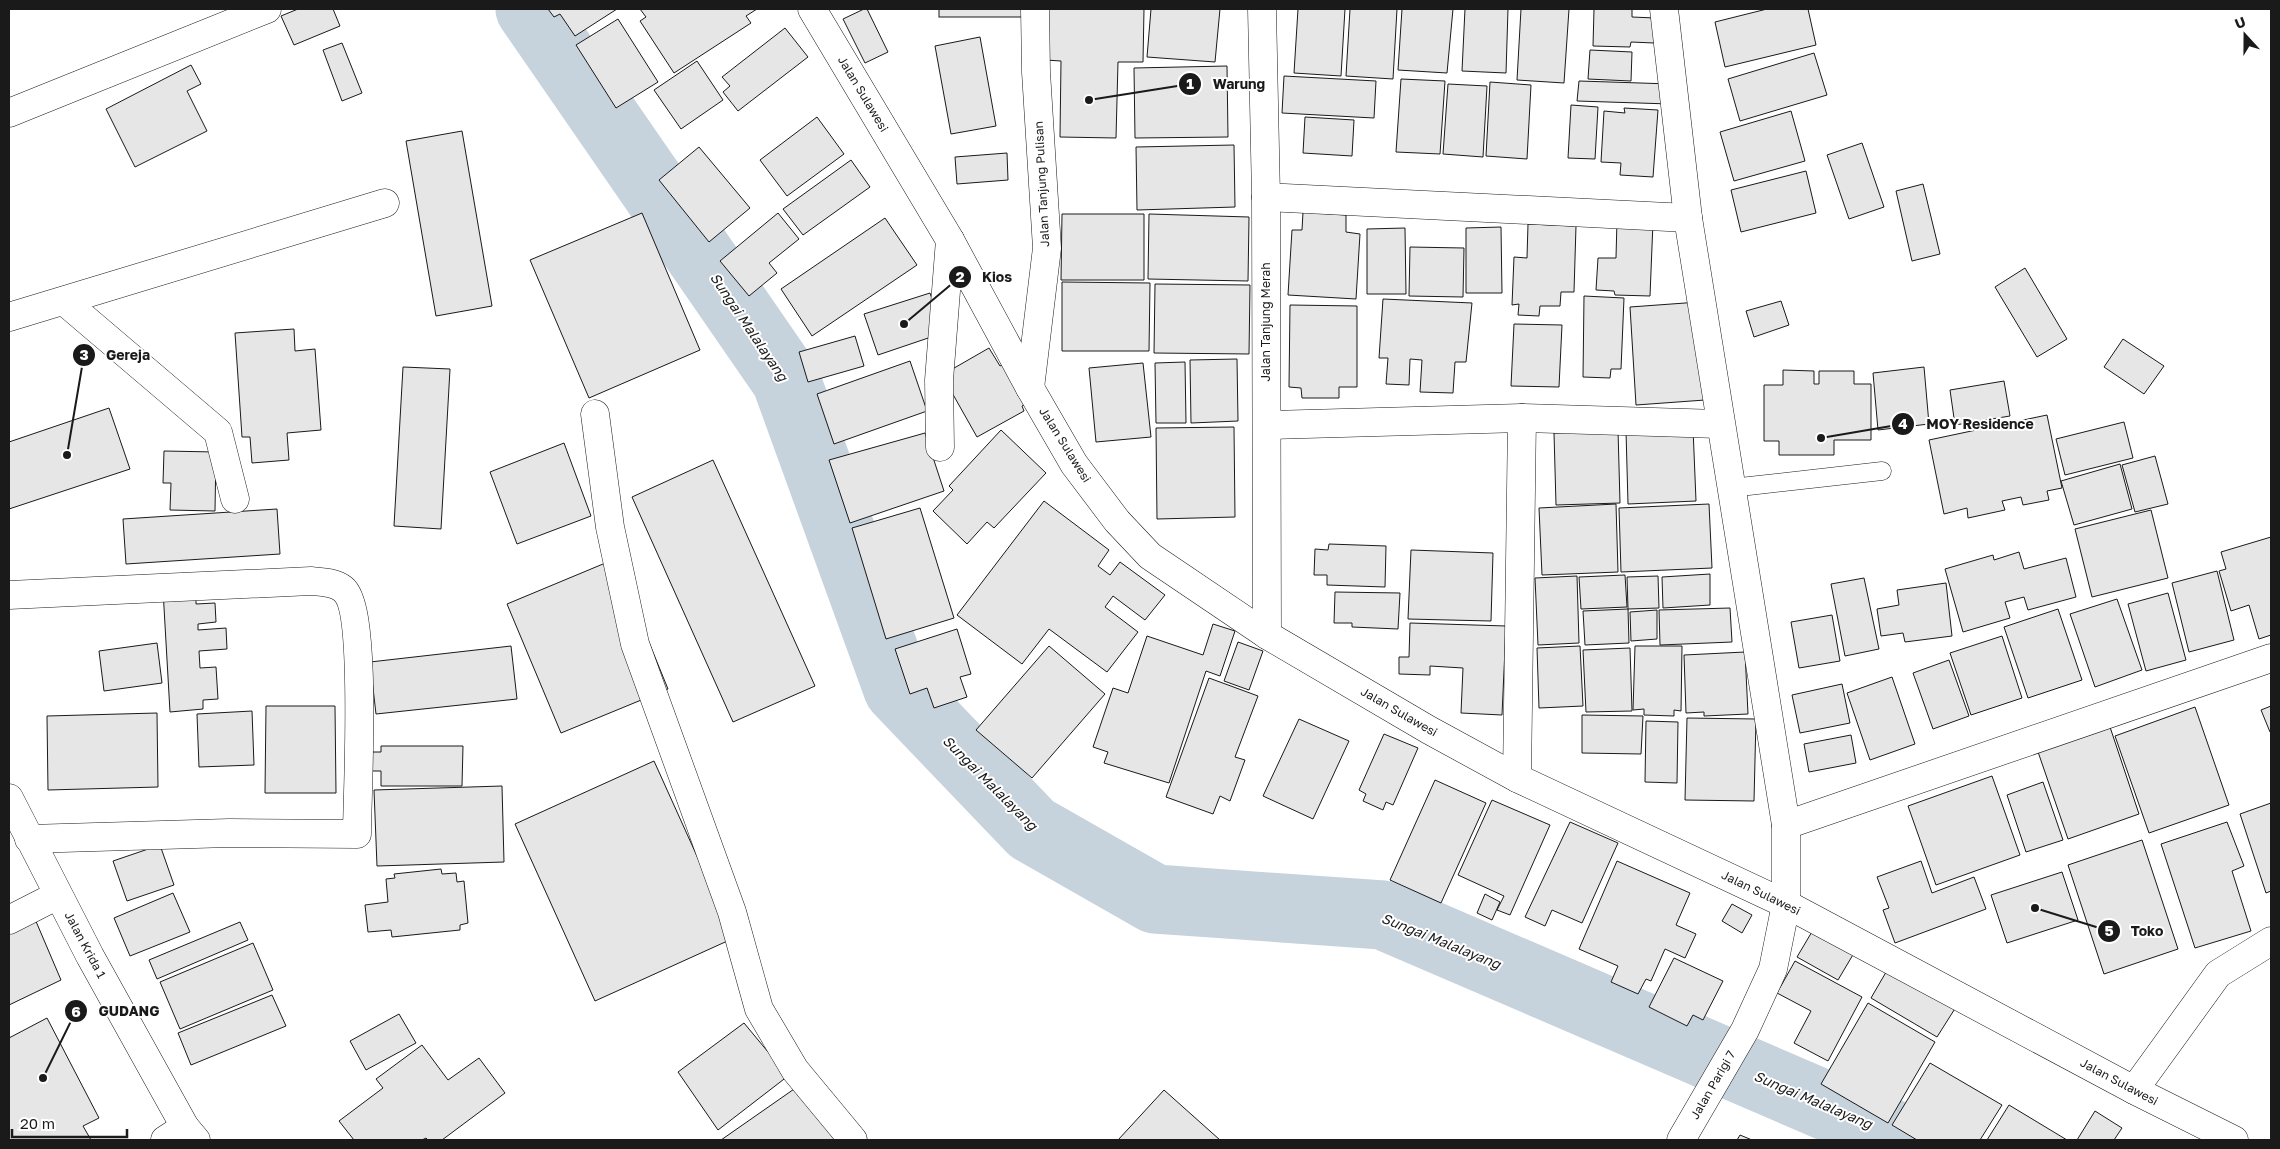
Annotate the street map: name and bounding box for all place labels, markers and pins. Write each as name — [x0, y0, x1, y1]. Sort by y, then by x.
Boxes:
callout: Warung — [1178, 70, 1275, 99]
callout: Kios — [947, 263, 1023, 292]
callout: Gereja — [71, 341, 160, 370]
callout: MOY Residence — [1891, 409, 2043, 438]
callout: Toko — [2096, 916, 2174, 945]
callout: GUDANG — [64, 997, 170, 1026]

